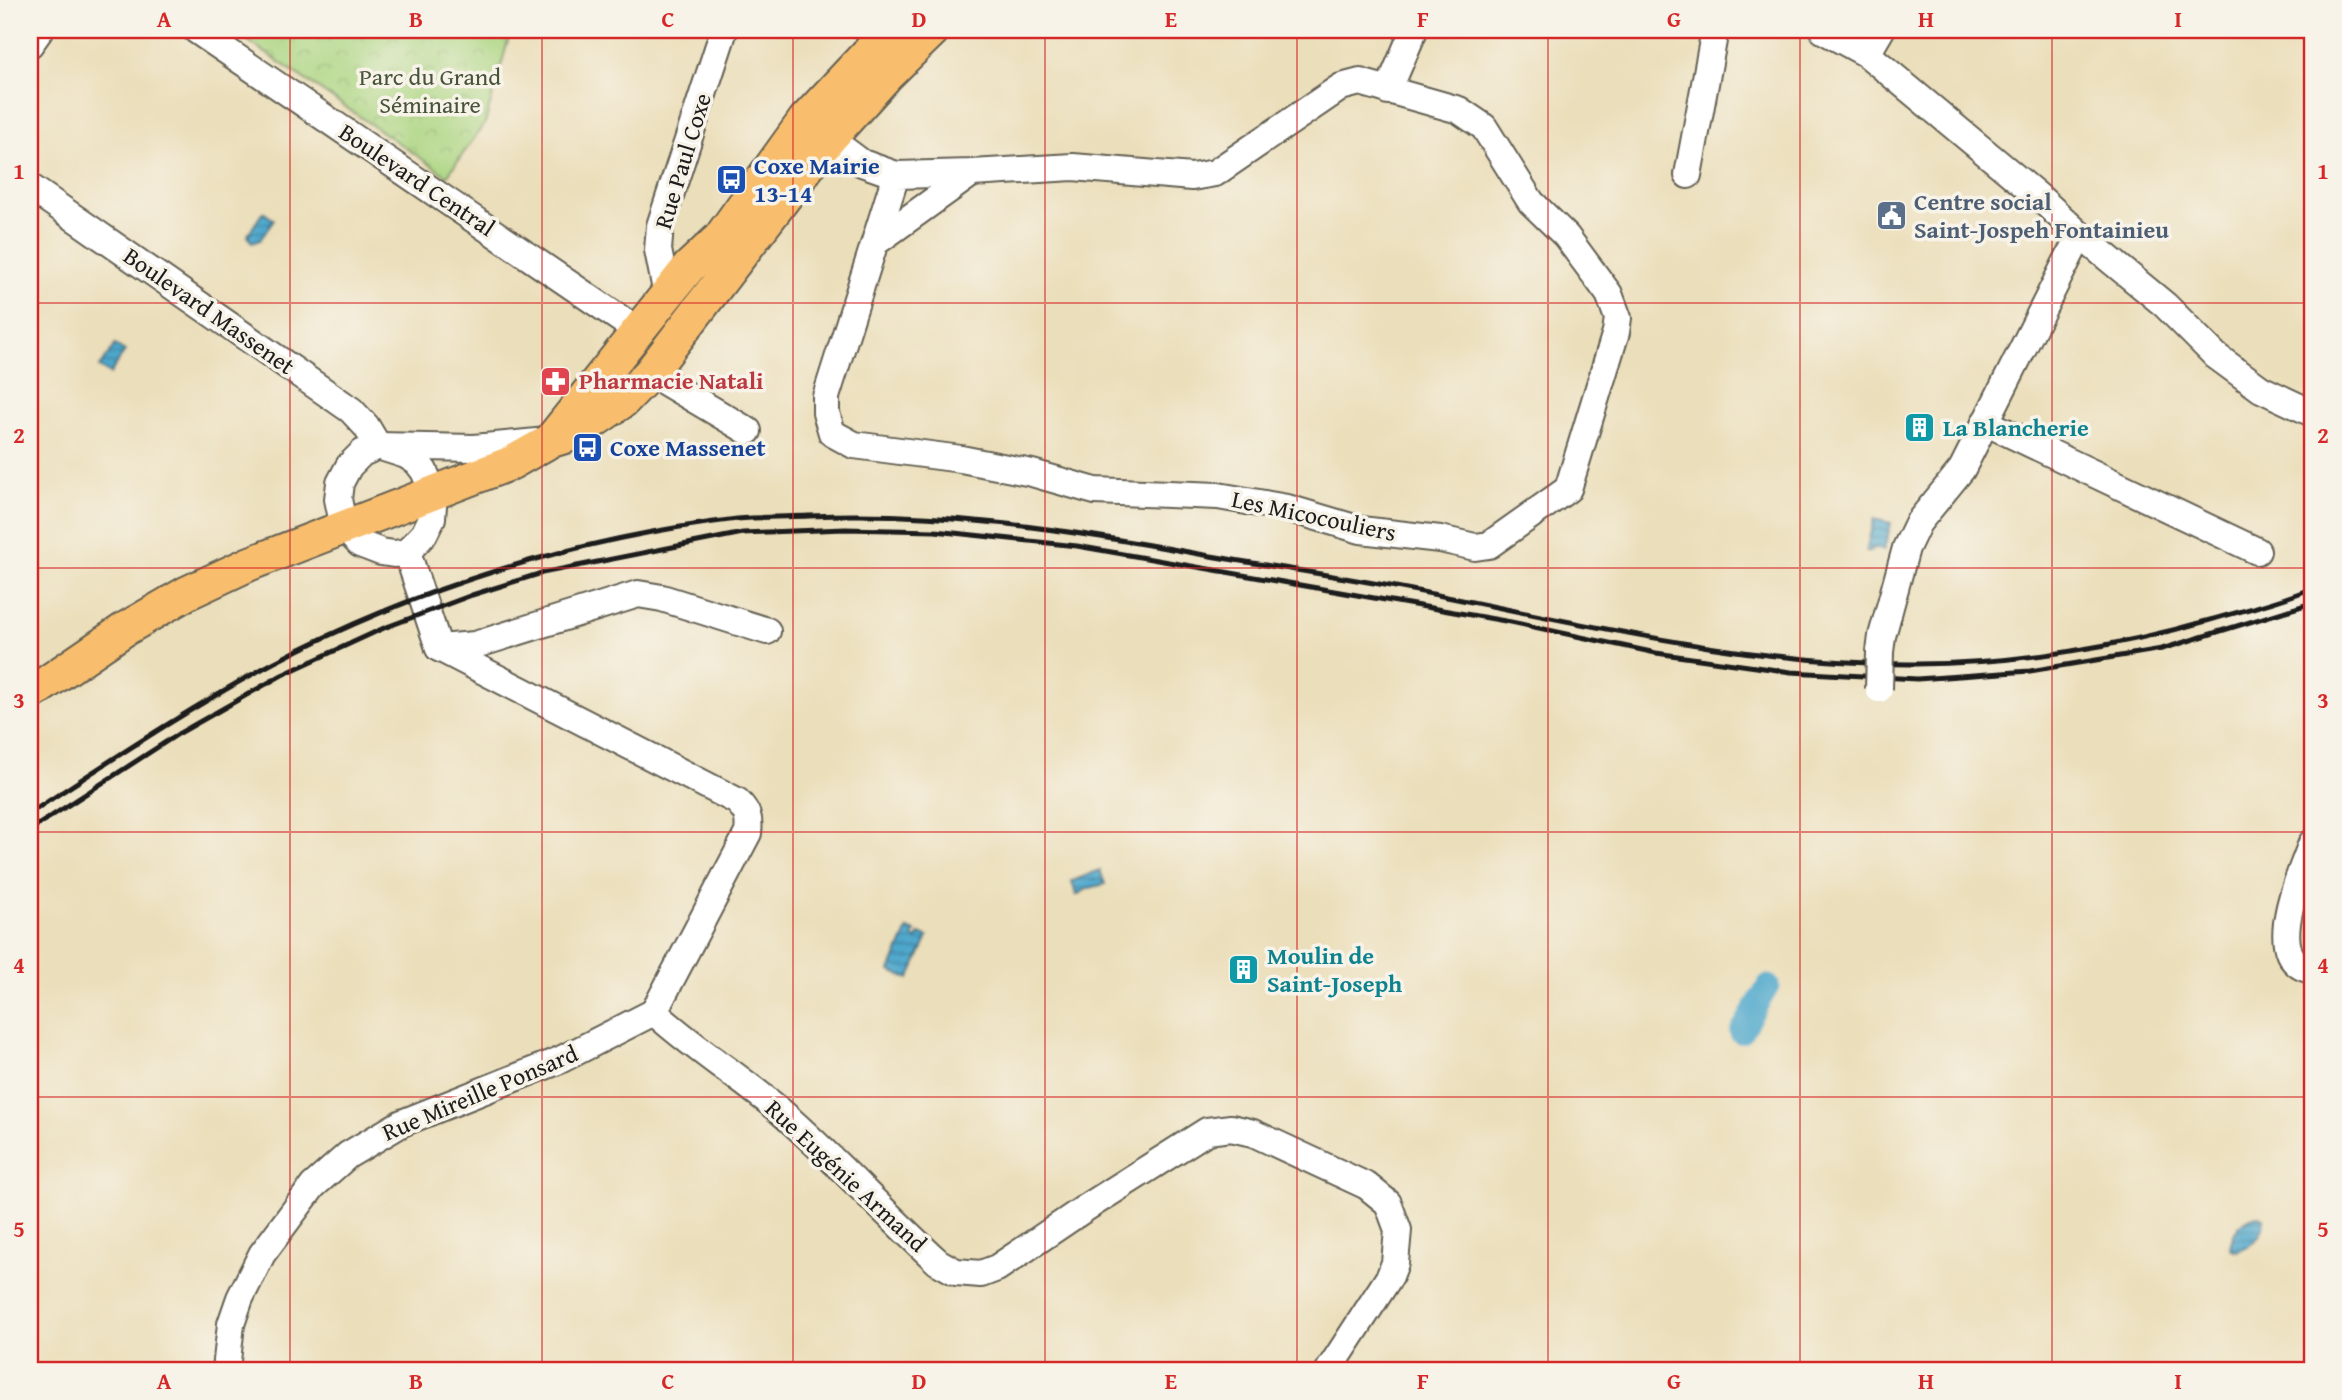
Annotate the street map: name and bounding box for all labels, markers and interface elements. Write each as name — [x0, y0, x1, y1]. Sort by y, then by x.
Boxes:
text: A — [157, 2, 172, 35]
text: B — [409, 2, 423, 35]
text: C — [661, 2, 675, 35]
text: D — [912, 2, 927, 35]
text: E — [1165, 2, 1177, 35]
text: F — [1417, 2, 1429, 35]
text: G — [1667, 2, 1681, 35]
text: H — [1918, 2, 1934, 35]
text: I — [2174, 2, 2182, 35]
park label: Parc du Grand Séminaire — [359, 59, 501, 122]
street label: Rue Paul Coxe — [645, 89, 720, 233]
street label: Boulevard Central — [332, 114, 502, 245]
place label: Coxe Mairie 13-14 — [754, 148, 880, 211]
text: 1 — [13, 154, 25, 187]
text: 1 — [2317, 154, 2329, 187]
bus stop icon: Coxe Mairie 13-14 — [714, 163, 748, 197]
place label: Centre social Saint-Jospeh Fontainieu — [1914, 184, 2169, 247]
public building icon: Centre social Saint-Jospeh Fontainieu — [1874, 199, 1908, 233]
street label: Boulevard Massenet — [117, 238, 302, 383]
place label: Pharmacie Natali — [579, 363, 764, 398]
pharmacy icon: Pharmacie Natali — [539, 364, 573, 398]
place label: La Blancherie — [1943, 410, 2089, 445]
building icon: La Blancherie — [1903, 411, 1937, 445]
text: 2 — [13, 418, 25, 451]
text: 2 — [2317, 418, 2329, 451]
place label: Coxe Massenet — [610, 430, 766, 465]
bus stop icon: Coxe Massenet — [570, 431, 604, 465]
street label: Les Micocouliers — [1229, 481, 1399, 550]
text: 3 — [13, 683, 25, 716]
text: 3 — [2317, 683, 2329, 716]
place label: Moulin de Saint-Joseph — [1267, 938, 1402, 1001]
text: 4 — [13, 948, 25, 981]
text: 4 — [2317, 948, 2329, 981]
building icon: Moulin de Saint-Joseph — [1227, 953, 1261, 987]
street label: Rue Mireille Ponsard — [377, 1035, 583, 1150]
street label: Rue Eugénie Armand — [758, 1091, 935, 1260]
text: 5 — [13, 1212, 25, 1245]
text: 5 — [2317, 1212, 2329, 1245]
text: A — [157, 1364, 172, 1397]
text: B — [409, 1364, 423, 1397]
text: C — [661, 1364, 675, 1397]
text: D — [912, 1364, 927, 1397]
text: E — [1165, 1364, 1177, 1397]
text: F — [1417, 1364, 1429, 1397]
text: G — [1667, 1364, 1681, 1397]
text: H — [1918, 1364, 1934, 1397]
text: I — [2174, 1364, 2182, 1397]

